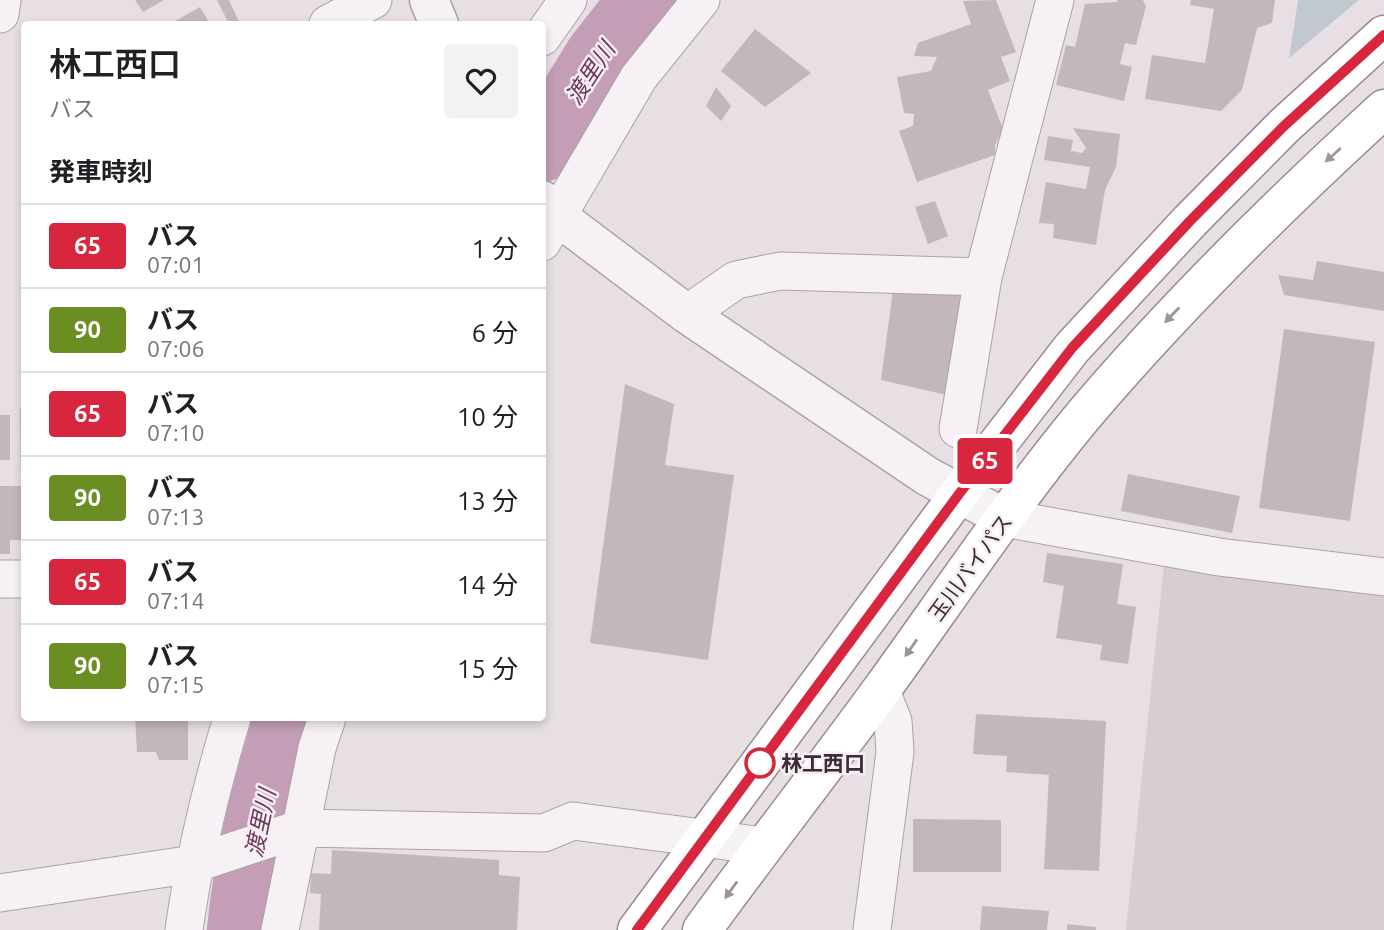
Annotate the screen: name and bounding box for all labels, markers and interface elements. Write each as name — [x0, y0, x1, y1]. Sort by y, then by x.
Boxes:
water label: 渡里川 — [561, 35, 621, 109]
button: heart — [444, 44, 518, 118]
text: 林工西口 — [49, 45, 181, 82]
text: バス — [49, 96, 95, 121]
one-way arrow — [1325, 147, 1342, 162]
text: 発車時刻 — [49, 157, 153, 186]
text: バス — [147, 221, 199, 250]
text: 65 — [74, 232, 101, 259]
text: 1 分 — [471, 234, 518, 263]
text: 07:01 — [147, 252, 205, 277]
text: バス — [147, 305, 199, 334]
one-way arrow — [1164, 306, 1180, 323]
text: 90 — [74, 316, 101, 343]
text: 6 分 — [471, 318, 518, 347]
text: 07:06 — [147, 336, 205, 361]
text: バス — [147, 389, 199, 418]
text: 65 — [74, 400, 101, 427]
text: 10 分 — [457, 402, 518, 431]
text: 07:10 — [147, 420, 205, 445]
line badge: 65 — [954, 438, 1016, 484]
text: 65 — [971, 447, 999, 474]
text: バス — [147, 473, 199, 502]
text: 90 — [74, 484, 101, 511]
text: 13 分 — [457, 486, 518, 515]
text: 07:13 — [147, 504, 205, 529]
street label: 玉川バイパス — [923, 509, 1017, 625]
text: バス — [147, 557, 199, 586]
text: 65 — [74, 568, 101, 595]
text: 14 分 — [457, 570, 518, 599]
text: 07:14 — [147, 588, 205, 613]
one-way arrow — [904, 639, 918, 657]
text: バス — [147, 641, 199, 670]
text: 90 — [74, 652, 101, 679]
text: 15 分 — [457, 654, 518, 683]
text: 07:15 — [147, 672, 205, 697]
marker: 林工西口 — [745, 748, 775, 778]
place label: 林工西口 — [781, 751, 865, 775]
water label: 渡里川 — [241, 784, 280, 859]
one-way arrow — [725, 881, 739, 899]

